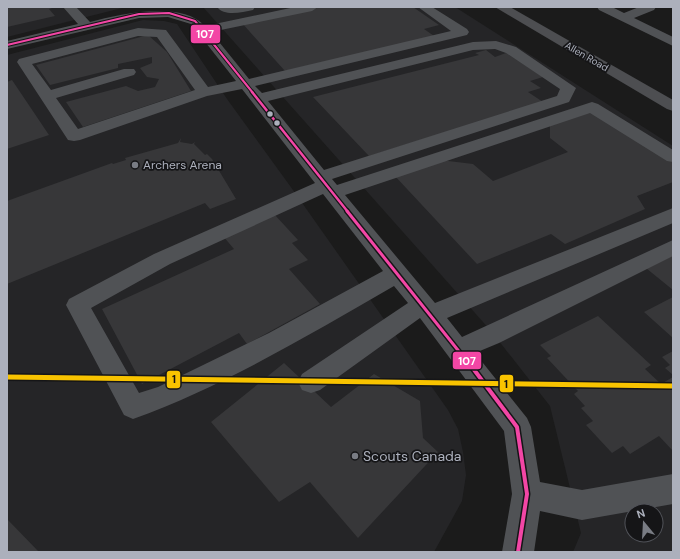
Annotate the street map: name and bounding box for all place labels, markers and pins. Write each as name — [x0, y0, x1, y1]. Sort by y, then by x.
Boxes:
unlabelled marker — [265, 109, 275, 119]
unlabelled marker — [272, 118, 282, 128]
place label: Archers Arena — [143, 157, 222, 173]
marker: Archers Arena — [130, 160, 140, 170]
place label: Scouts Canada — [363, 447, 461, 465]
marker: Scouts Canada — [350, 451, 360, 461]

